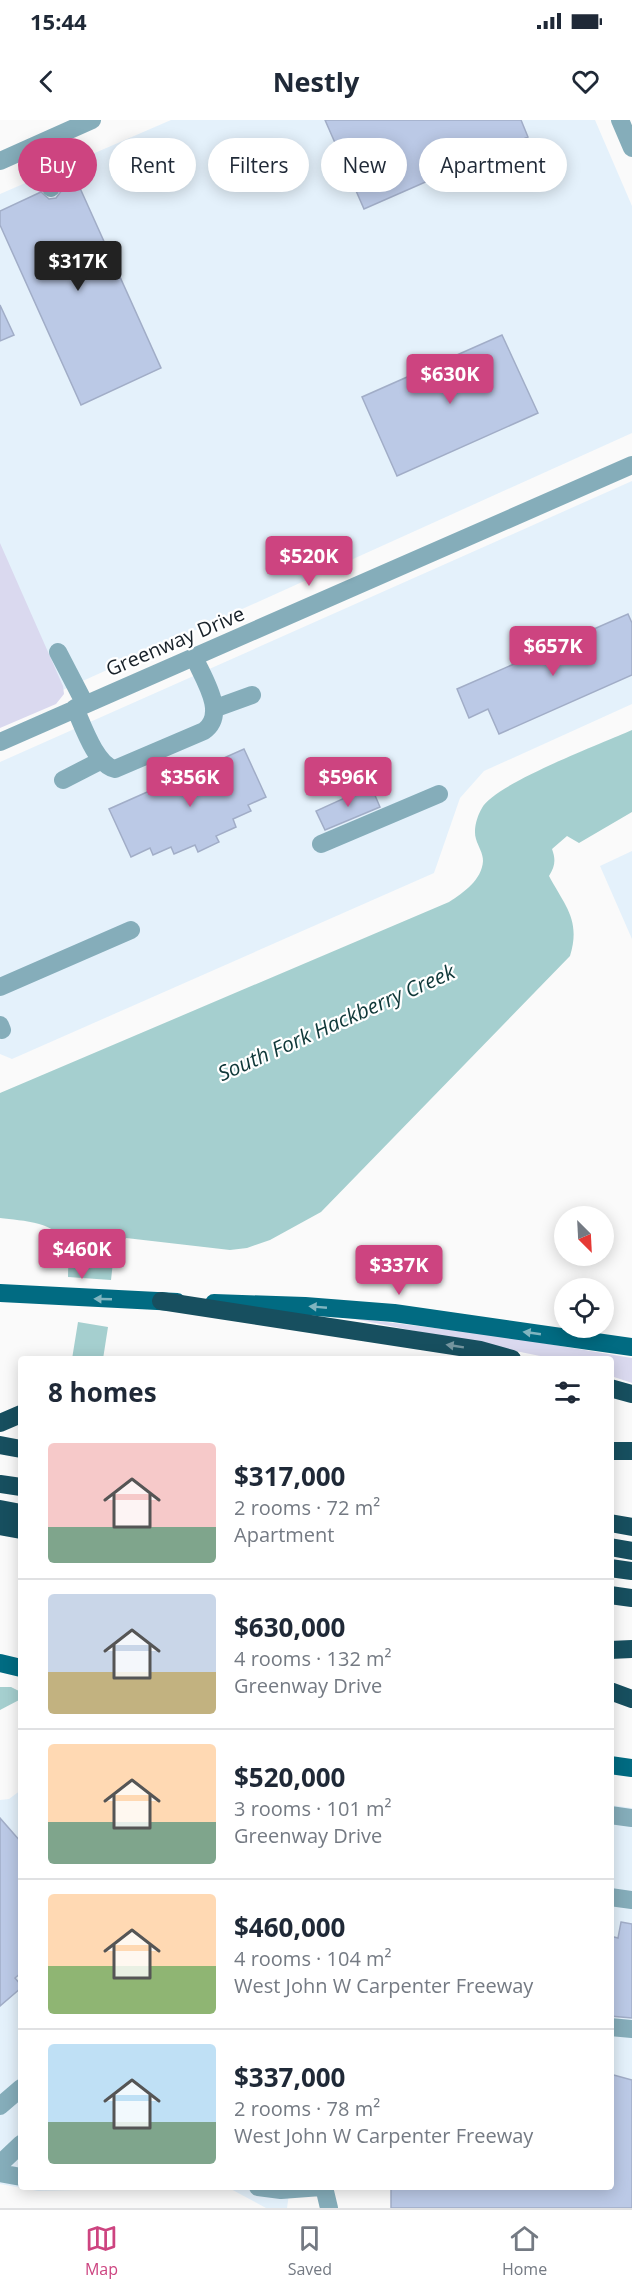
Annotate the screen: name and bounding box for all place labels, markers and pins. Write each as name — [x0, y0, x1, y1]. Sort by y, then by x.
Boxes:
pin: $317K — [36, 241, 120, 292]
pin: $630K — [408, 354, 492, 405]
pin: $520K — [267, 536, 351, 587]
pin: $657K — [511, 626, 595, 677]
pin: $356K — [148, 757, 232, 808]
pin: $596K — [306, 757, 390, 808]
pin: $460K — [40, 1229, 124, 1280]
pin: $337K — [357, 1245, 441, 1296]

